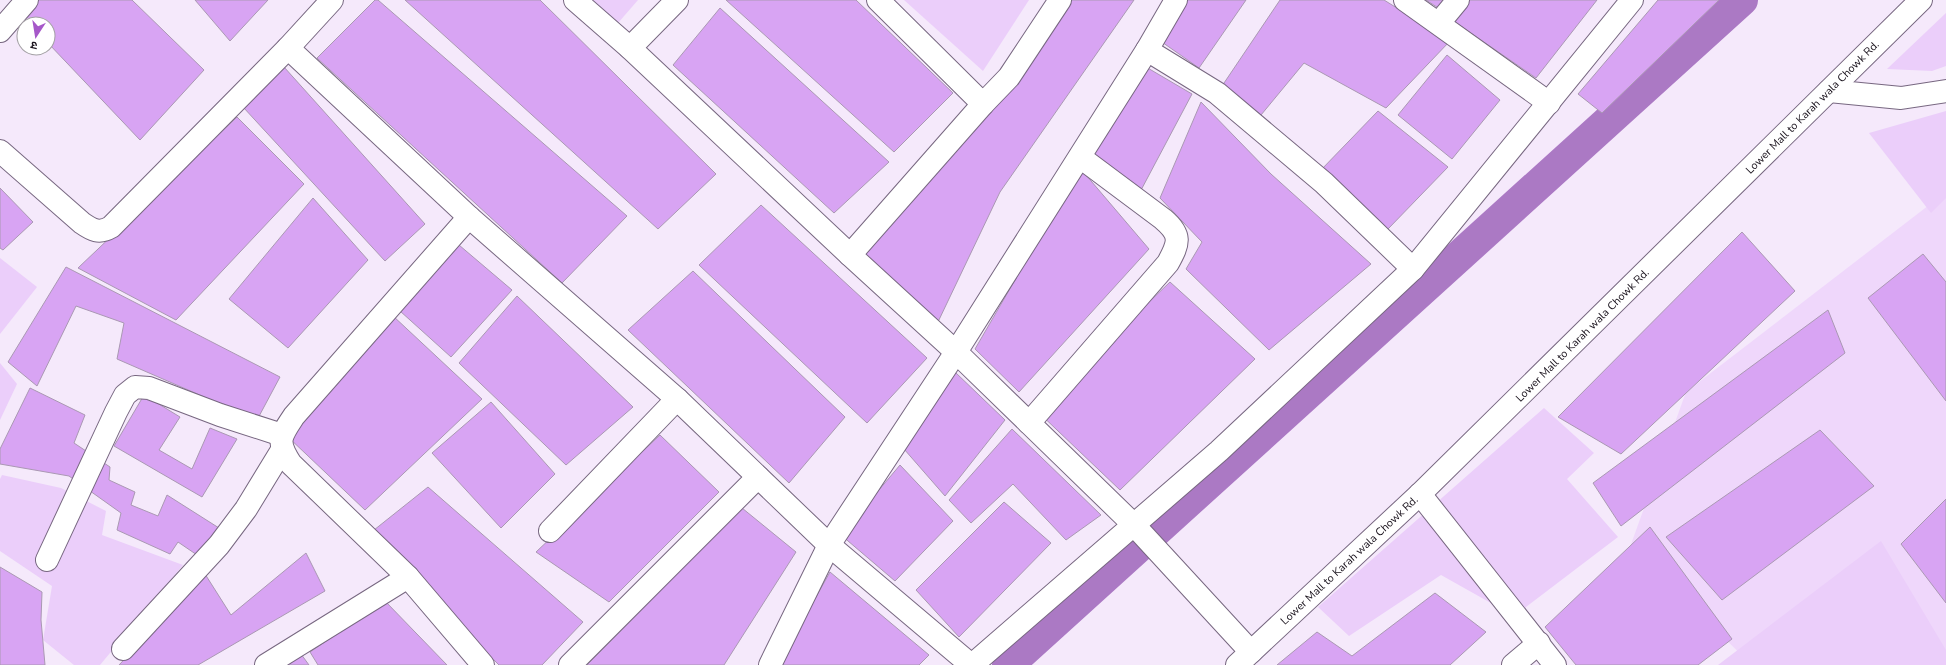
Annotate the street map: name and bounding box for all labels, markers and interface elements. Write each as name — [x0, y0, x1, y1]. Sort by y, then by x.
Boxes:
north arrow — [16, 16, 56, 56]
text: उ — [29, 37, 39, 53]
street label: Lower Mall to Karah wala Chowk Rd. — [1742, 37, 1882, 177]
street label: Lower Mall to Karah wala Chowk Rd. — [1512, 265, 1652, 405]
street label: Lower Mall to Karah wala Chowk Rd. — [1277, 493, 1421, 628]

